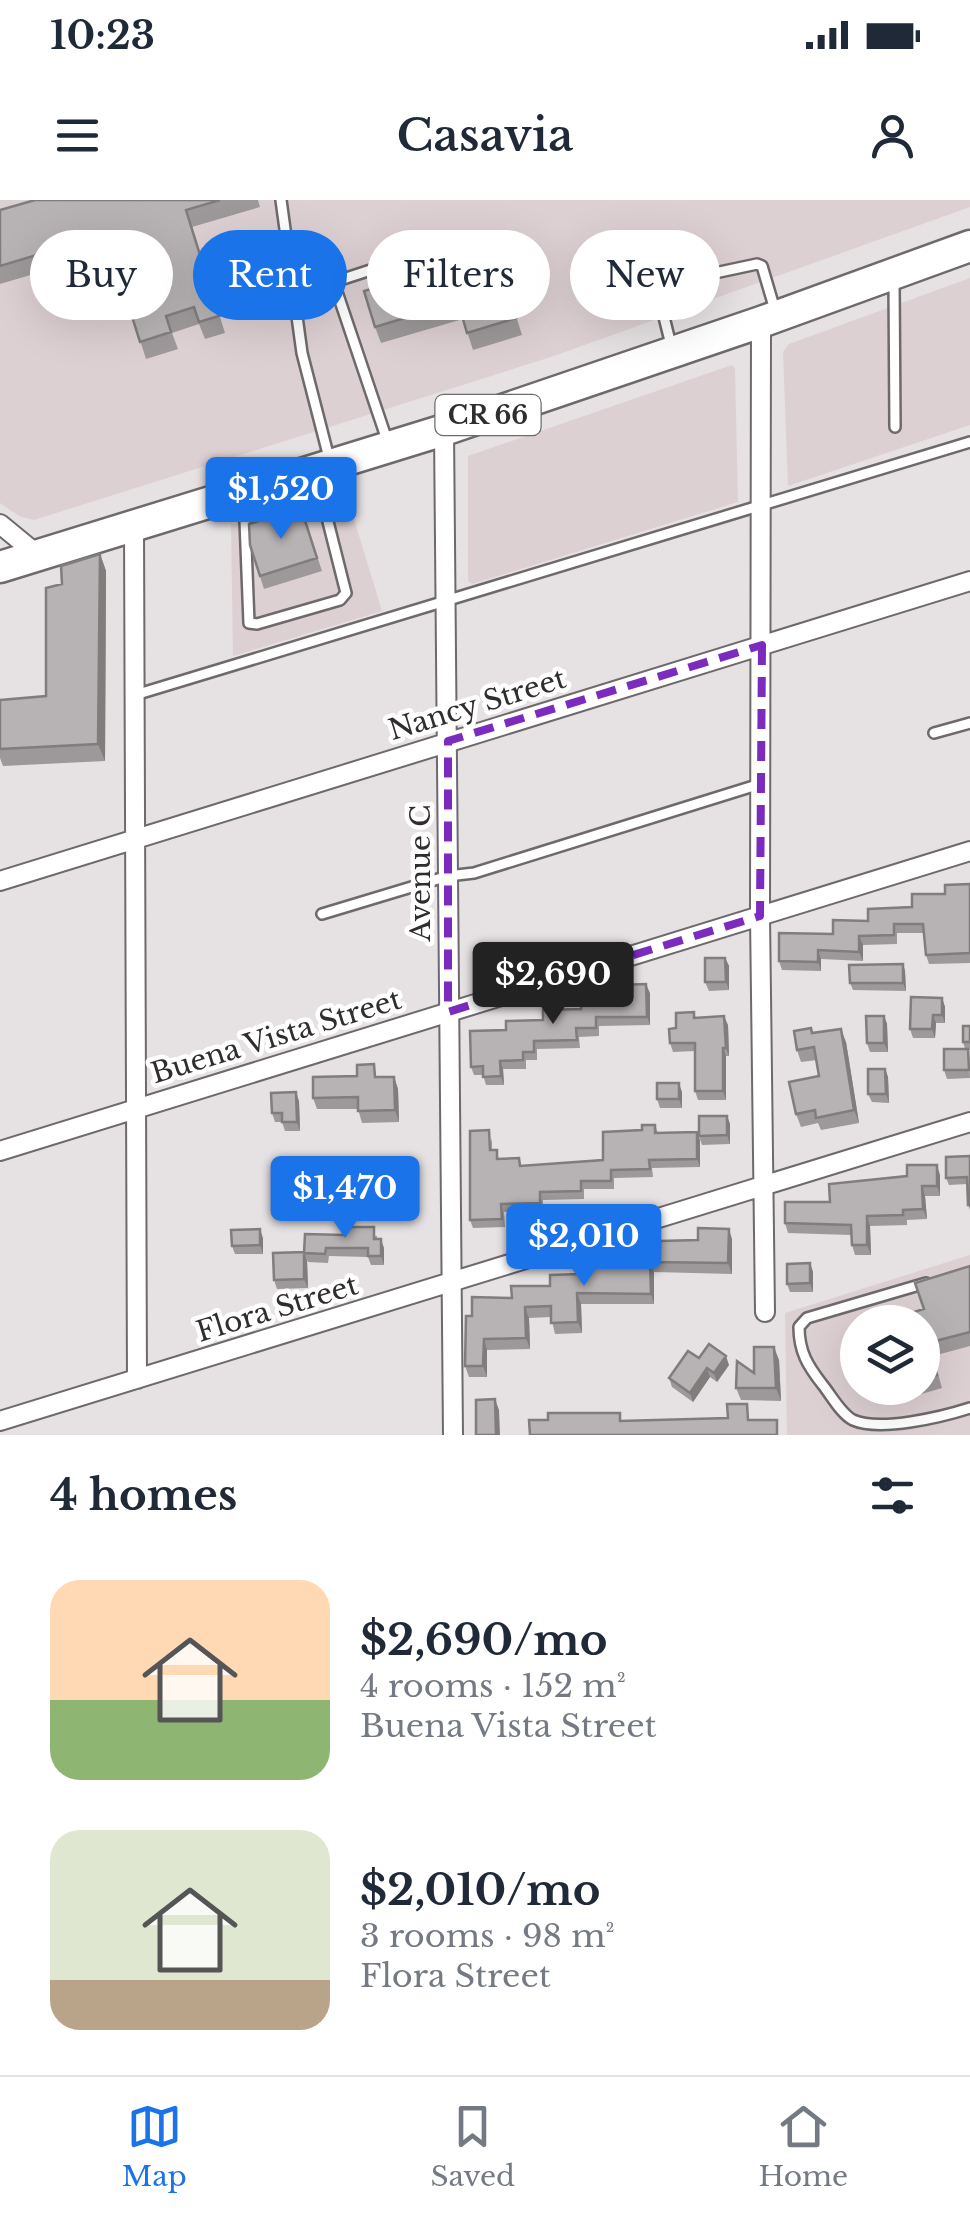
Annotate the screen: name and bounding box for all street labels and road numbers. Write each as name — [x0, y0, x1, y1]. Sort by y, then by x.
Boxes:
road number: CR 66 — [436, 395, 540, 435]
street label: Nancy Street — [384, 661, 570, 748]
street label: Avenue C — [403, 804, 438, 943]
street label: Buena Vista Street — [147, 982, 406, 1091]
street label: Flora Street — [192, 1267, 363, 1350]

